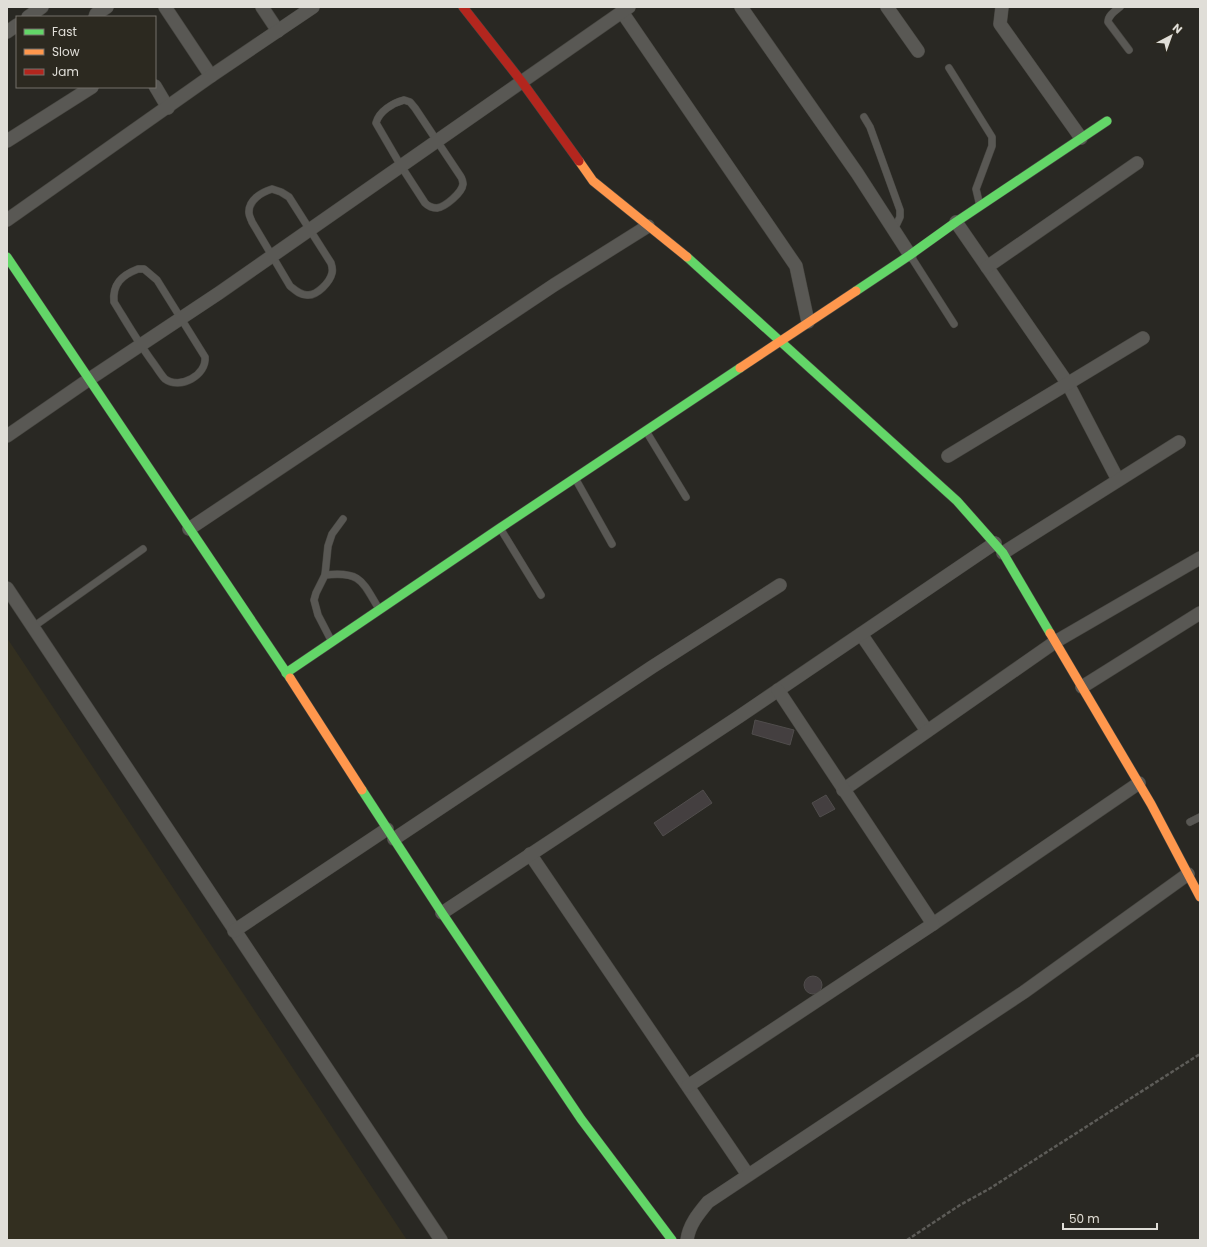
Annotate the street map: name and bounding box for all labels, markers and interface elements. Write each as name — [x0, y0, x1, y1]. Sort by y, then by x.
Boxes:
legend — [16, 16, 156, 88]
north arrow — [1151, 16, 1191, 56]
text: N — [1169, 20, 1186, 37]
text: Fast — [52, 23, 77, 40]
text: Slow — [52, 43, 80, 60]
text: Jam — [52, 63, 79, 80]
scale bar — [1063, 1205, 1157, 1231]
text: 50 m — [1069, 1210, 1100, 1227]

